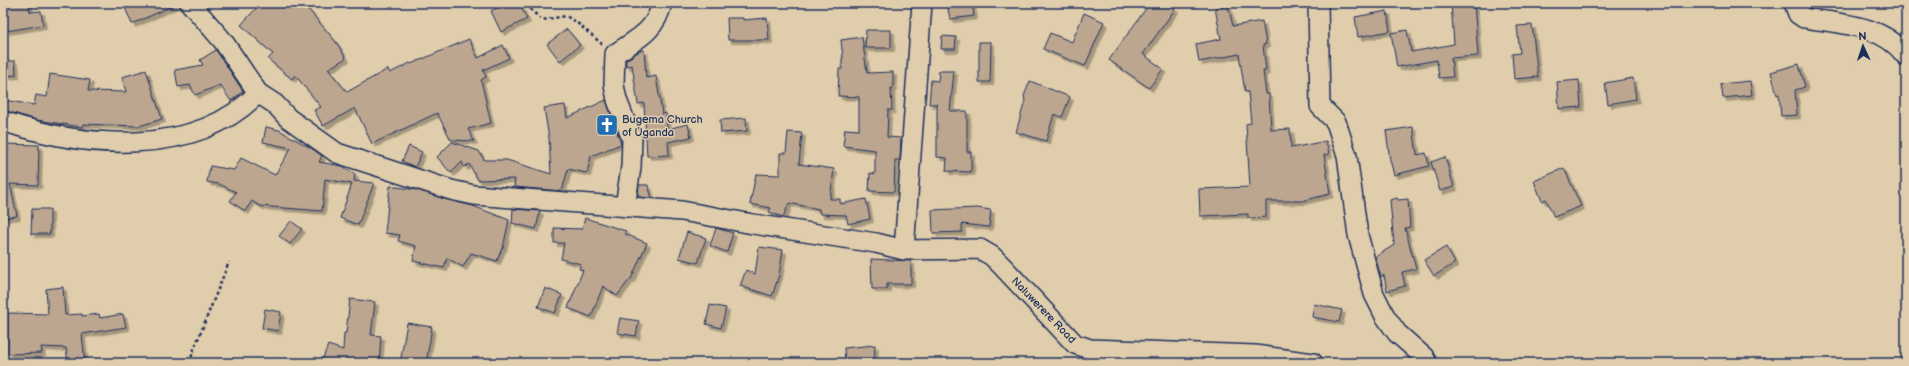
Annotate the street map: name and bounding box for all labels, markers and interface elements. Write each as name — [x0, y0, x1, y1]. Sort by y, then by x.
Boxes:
north arrow — [1843, 26, 1883, 66]
text: N — [1858, 30, 1867, 43]
church icon: Bugema Church of Uganda — [594, 112, 620, 138]
place label: Bugema Church of Uganda — [622, 113, 703, 139]
street label: Naluwerere Road — [1009, 275, 1079, 346]

